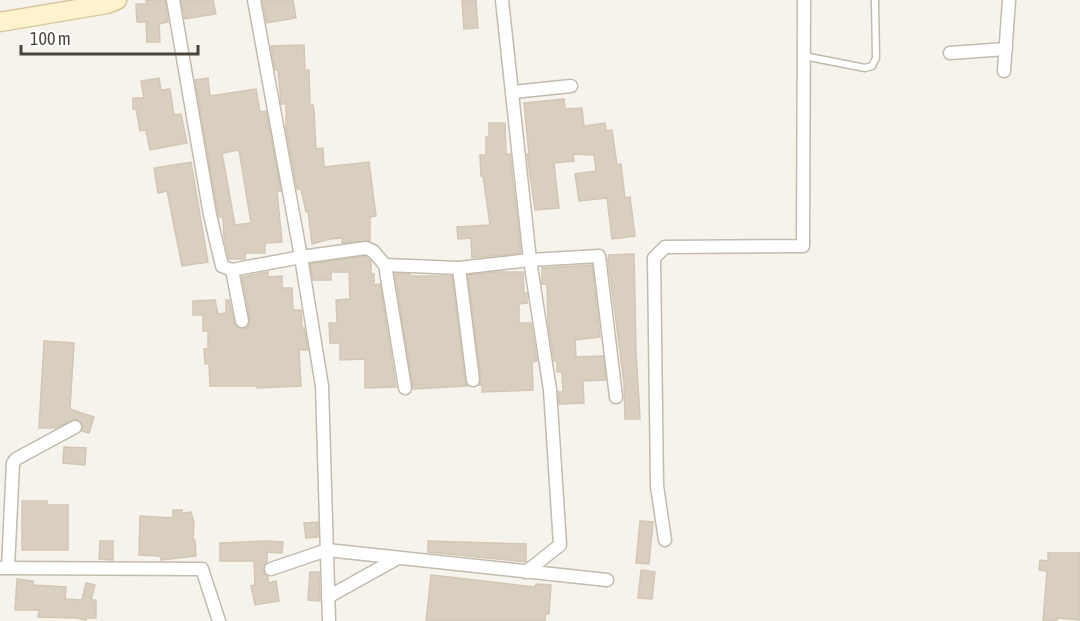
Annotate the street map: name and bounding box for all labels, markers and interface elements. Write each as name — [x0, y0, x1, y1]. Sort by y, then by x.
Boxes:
scale bar — [21, 18, 198, 56]
text: 100 m — [30, 28, 71, 49]

